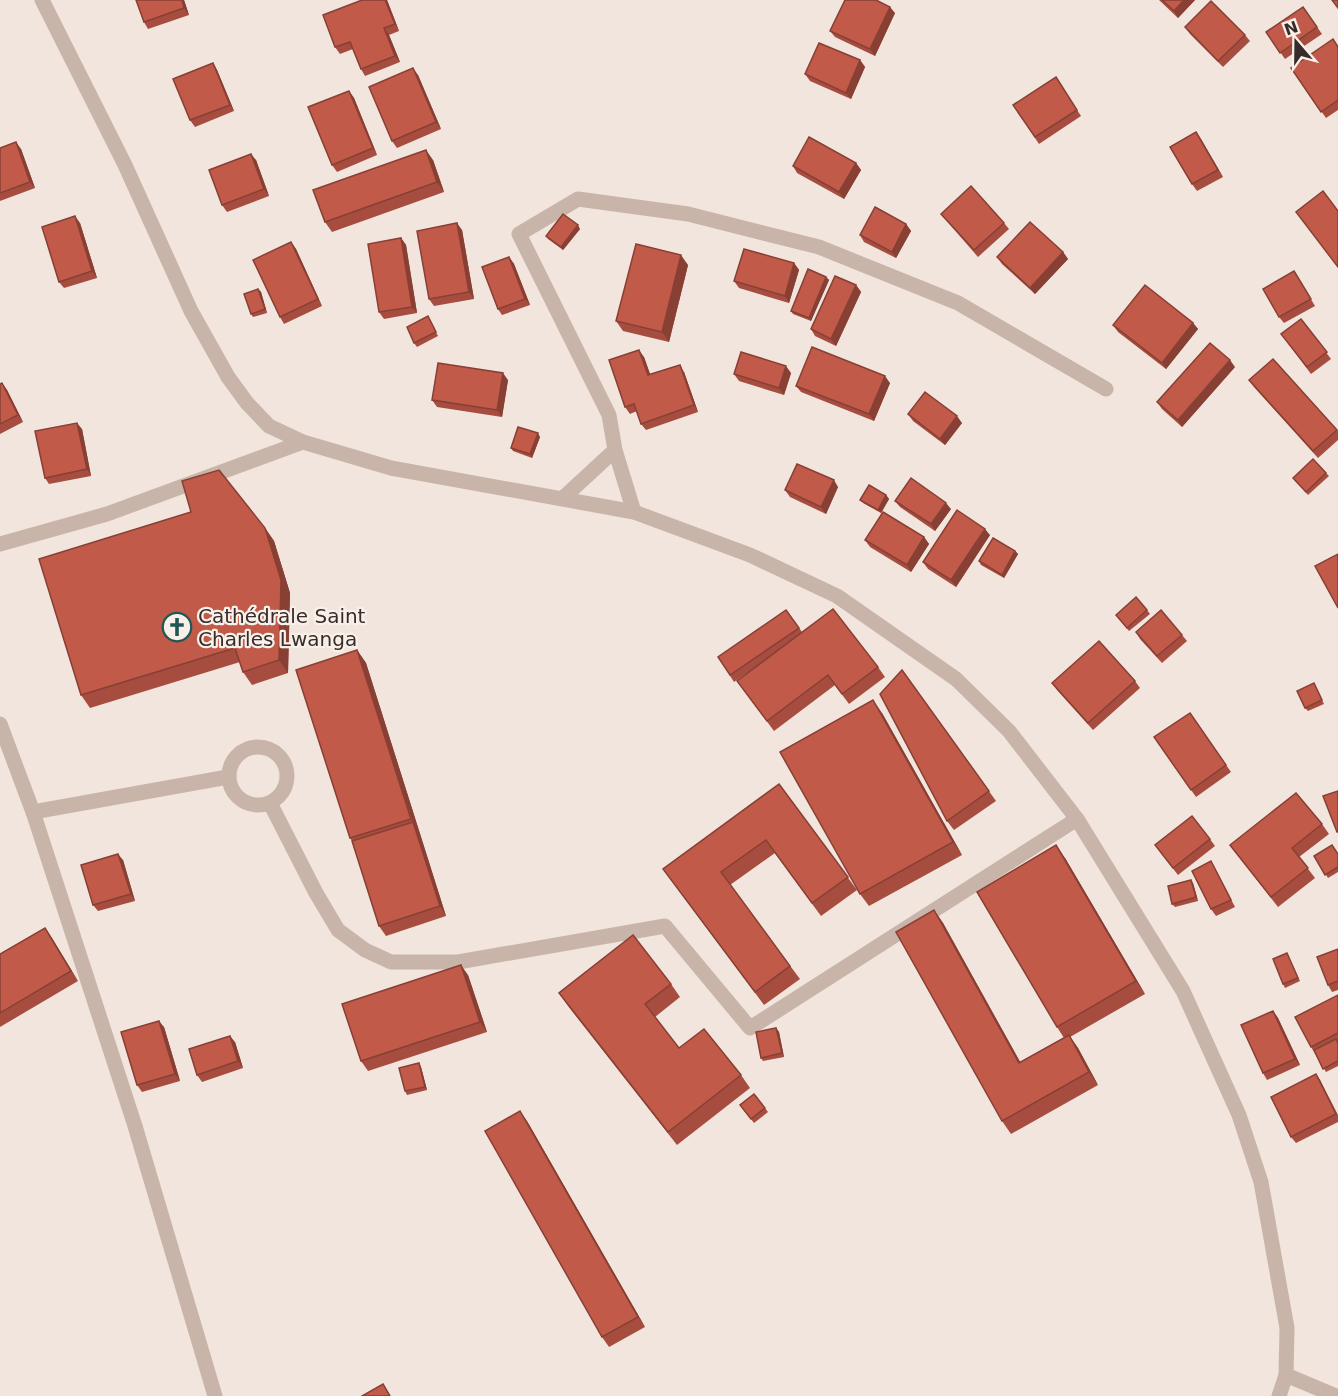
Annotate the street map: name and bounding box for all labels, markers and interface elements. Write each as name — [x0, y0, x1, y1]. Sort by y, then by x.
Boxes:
north arrow — [1266, 12, 1326, 72]
text: N — [1281, 17, 1301, 40]
place label: Cathédrale Saint Charles Lwanga — [198, 604, 366, 651]
church icon: Cathédrale Saint Charles Lwanga — [161, 611, 193, 643]

